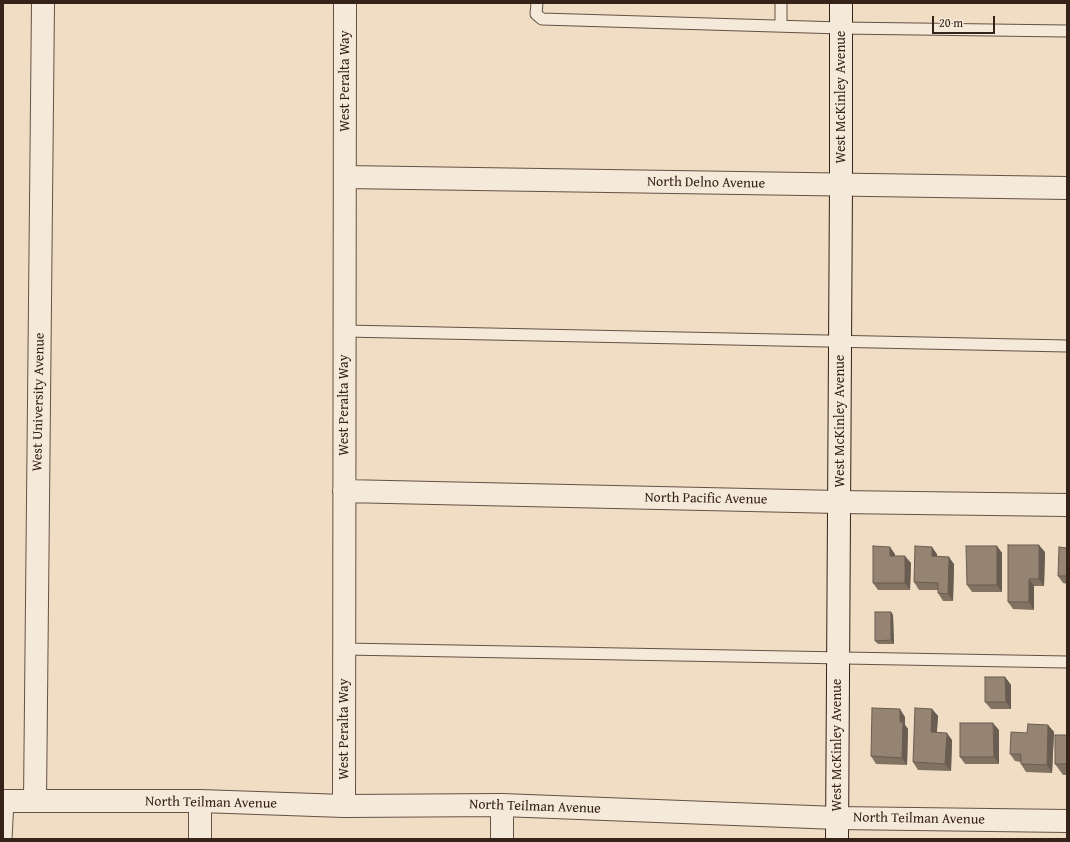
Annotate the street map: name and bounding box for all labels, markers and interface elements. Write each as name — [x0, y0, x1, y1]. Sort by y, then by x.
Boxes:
scale bar — [934, 8, 997, 34]
text: 20 m — [939, 14, 963, 31]
street label: West Peralta Way — [337, 30, 353, 132]
street label: West McKinley Avenue — [833, 31, 849, 163]
street label: North Delno Avenue — [647, 174, 765, 192]
street label: West University Avenue — [29, 332, 49, 472]
street label: West Peralta Way — [336, 354, 352, 456]
street label: West McKinley Avenue — [832, 355, 848, 487]
street label: North Pacific Avenue — [644, 490, 768, 508]
street label: West Peralta Way — [336, 678, 352, 780]
street label: West McKinley Avenue — [829, 679, 845, 811]
street label: North Teilman Avenue — [145, 793, 277, 813]
street label: North Teilman Avenue — [469, 796, 601, 818]
street label: North Teilman Avenue — [853, 809, 985, 829]

